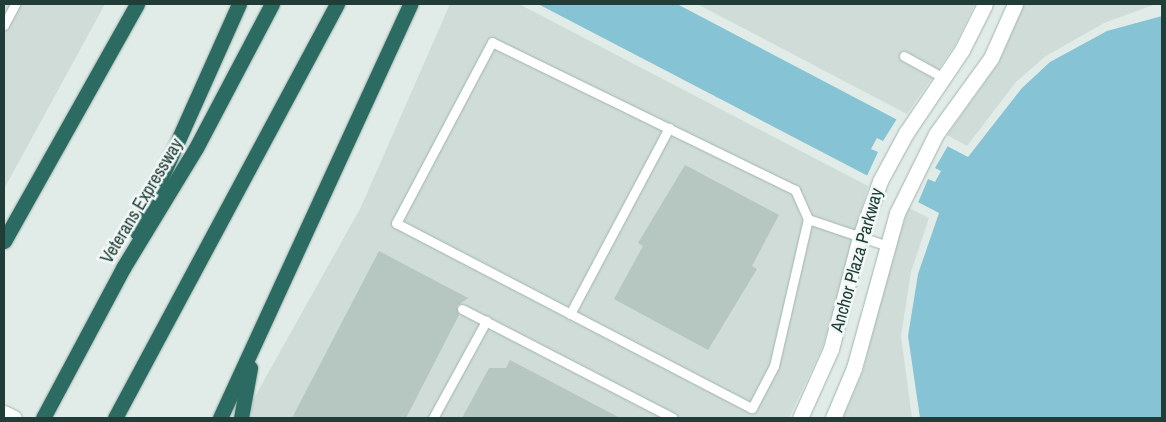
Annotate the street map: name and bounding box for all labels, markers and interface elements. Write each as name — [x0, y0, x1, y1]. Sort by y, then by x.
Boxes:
street label: Veterans Expressway — [96, 135, 188, 267]
street label: Anchor Plaza Parkway — [826, 186, 888, 334]

